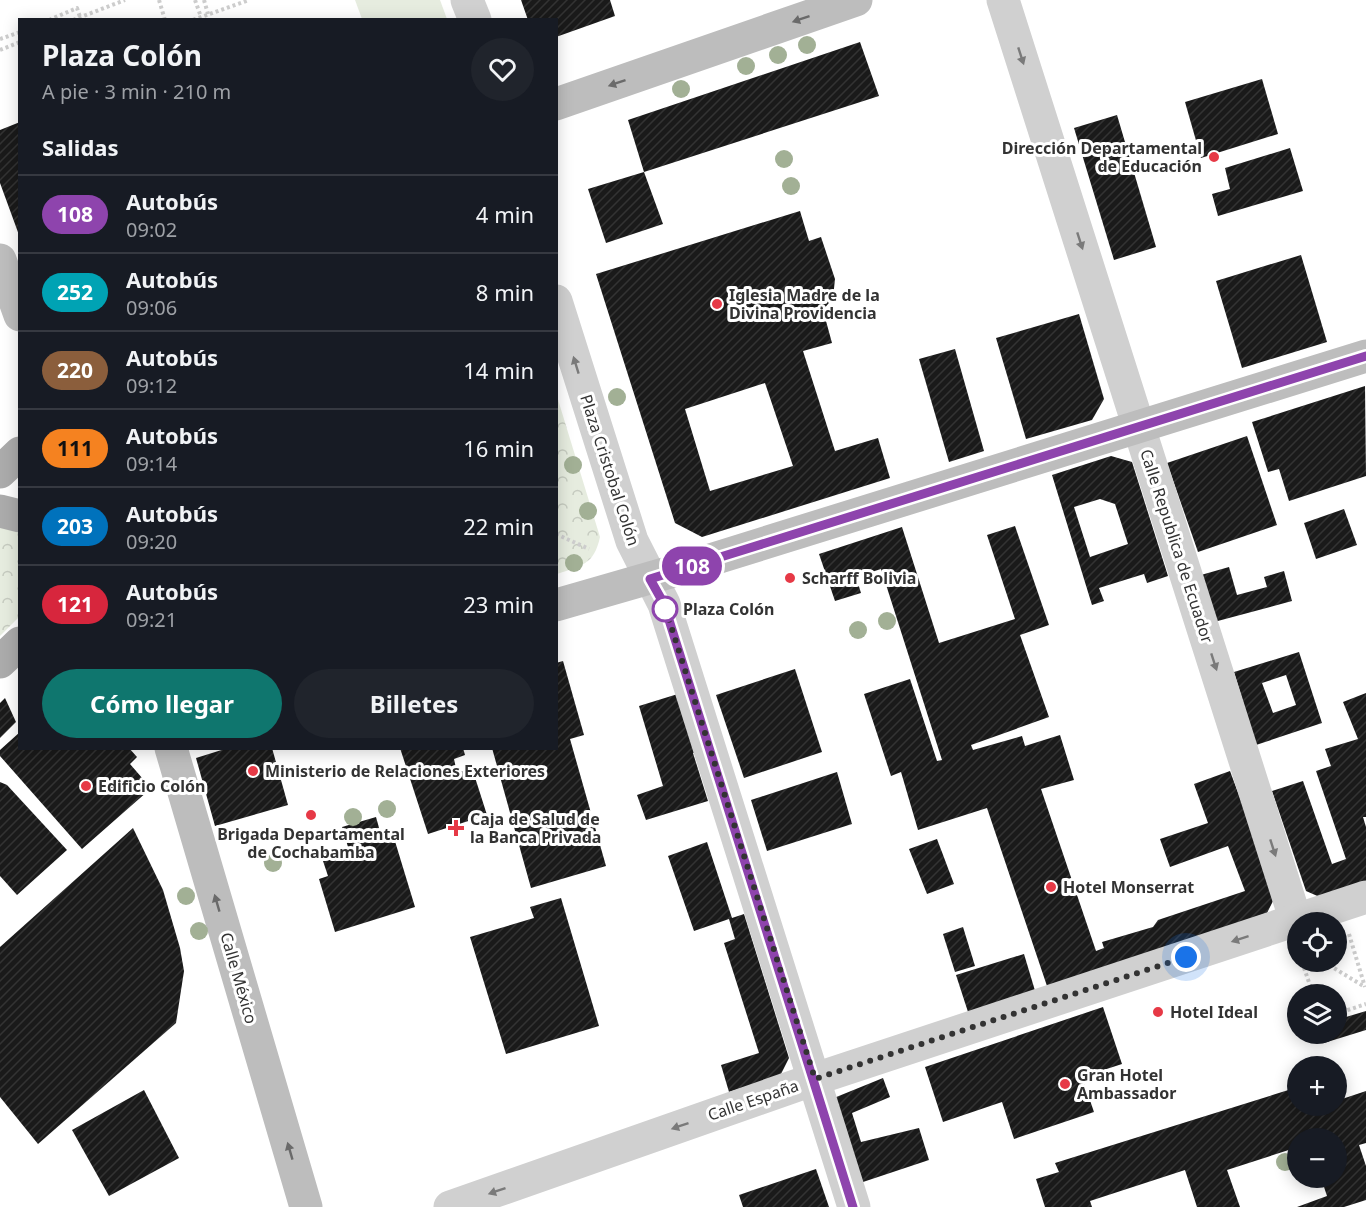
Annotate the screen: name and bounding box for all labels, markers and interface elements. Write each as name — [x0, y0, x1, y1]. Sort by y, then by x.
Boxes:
one-way arrow — [792, 15, 810, 25]
text: Plaza Colón — [42, 36, 202, 74]
button: heart — [471, 38, 534, 101]
one-way arrow — [1017, 47, 1026, 65]
text: A pie · 3 min · 210 m — [42, 78, 231, 105]
one-way arrow — [608, 79, 626, 89]
text: Salidas — [42, 132, 119, 162]
place label: Dirección Departamental de Educación — [1002, 137, 1202, 177]
marker: Dirección Departamental de Educación — [1207, 150, 1221, 164]
text: Autobús — [126, 186, 218, 216]
text: 4 min — [476, 199, 534, 229]
text: 108 — [57, 200, 93, 228]
text: 09:02 — [126, 216, 177, 243]
one-way arrow — [1076, 232, 1086, 250]
text: Autobús — [126, 264, 218, 294]
text: 8 min — [476, 277, 534, 307]
text: 252 — [57, 278, 93, 306]
place label: Iglesia Madre de la Divina Providencia — [729, 284, 880, 324]
text: 09:06 — [126, 294, 177, 321]
marker: Iglesia Madre de la Divina Providencia — [710, 297, 724, 311]
text: Autobús — [126, 342, 218, 372]
text: 14 min — [463, 355, 534, 385]
text: 220 — [57, 356, 93, 384]
one-way arrow — [571, 356, 581, 374]
text: 09:12 — [126, 372, 177, 399]
street label: Plaza Cristobal Colón — [575, 391, 645, 549]
text: Autobús — [126, 420, 218, 450]
text: 16 min — [463, 433, 534, 463]
text: 111 — [57, 434, 93, 462]
street label: Calle Republica de Ecuador — [1135, 446, 1219, 646]
text: 09:14 — [126, 450, 177, 477]
text: Autobús — [126, 498, 218, 528]
text: 22 min — [463, 511, 534, 541]
text: 203 — [57, 512, 93, 540]
text: 09:20 — [126, 528, 177, 555]
line badge: 108 — [658, 546, 726, 586]
text: 108 — [674, 552, 710, 580]
place label: Scharff Bolivia — [802, 567, 916, 589]
marker: Scharff Bolivia — [783, 571, 797, 585]
text: Autobús — [126, 576, 218, 606]
text: 23 min — [463, 589, 534, 619]
text: 121 — [57, 590, 93, 618]
marker: Plaza Colón — [652, 596, 678, 622]
place label: Plaza Colón — [683, 598, 774, 620]
text: 09:21 — [126, 606, 177, 633]
one-way arrow — [1209, 653, 1219, 671]
button: Cómo llegar — [42, 669, 282, 738]
button: Billetes — [294, 669, 534, 738]
place label: Ministerio de Relaciones Exteriores — [265, 760, 545, 782]
marker: Ministerio de Relaciones Exteriores — [246, 764, 260, 778]
place label: Edificio Colón — [98, 775, 205, 797]
marker: Edificio Colón — [79, 779, 93, 793]
marker: Brigada Departamental de Cochabamba — [304, 808, 318, 822]
place label: Caja de Salud de la Banca Privada — [470, 808, 601, 848]
marker: Caja de Salud de la Banca Privada — [447, 819, 465, 837]
place label: Brigada Departamental de Cochabamba — [217, 823, 405, 863]
one-way arrow — [1269, 839, 1278, 857]
place label: Hotel Monserrat — [1063, 876, 1194, 898]
marker: Hotel Monserrat — [1044, 880, 1058, 894]
one-way arrow — [212, 894, 221, 912]
map controls — [1287, 912, 1347, 1188]
button: locate — [1287, 912, 1347, 972]
street label: Calle México — [216, 930, 262, 1026]
one-way arrow — [1231, 935, 1249, 944]
your location — [1171, 942, 1201, 972]
button: layers — [1287, 984, 1347, 1044]
place label: Hotel Ideal — [1170, 1001, 1258, 1023]
marker: Hotel Ideal — [1151, 1005, 1165, 1019]
button: + — [1287, 1056, 1347, 1116]
place label: Gran Hotel Ambassador — [1077, 1064, 1176, 1104]
street label: Calle España — [705, 1074, 801, 1126]
marker: Gran Hotel Ambassador — [1058, 1077, 1072, 1091]
one-way arrow — [671, 1122, 689, 1132]
button: − — [1287, 1128, 1347, 1188]
one-way arrow — [285, 1142, 294, 1160]
one-way arrow — [487, 1186, 505, 1196]

